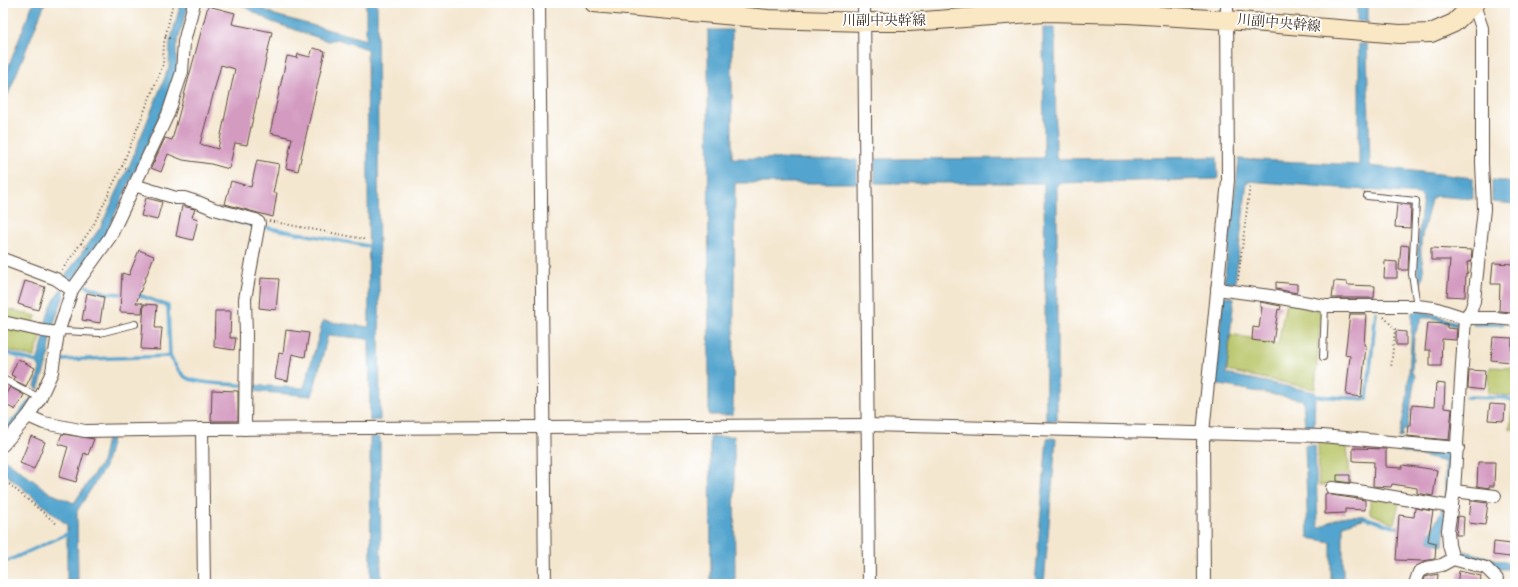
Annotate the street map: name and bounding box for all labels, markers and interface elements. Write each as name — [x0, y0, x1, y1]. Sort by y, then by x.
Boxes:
street label: 川副中央幹線 — [1236, 11, 1322, 37]
street label: 川副中央幹線 — [842, 12, 926, 31]

